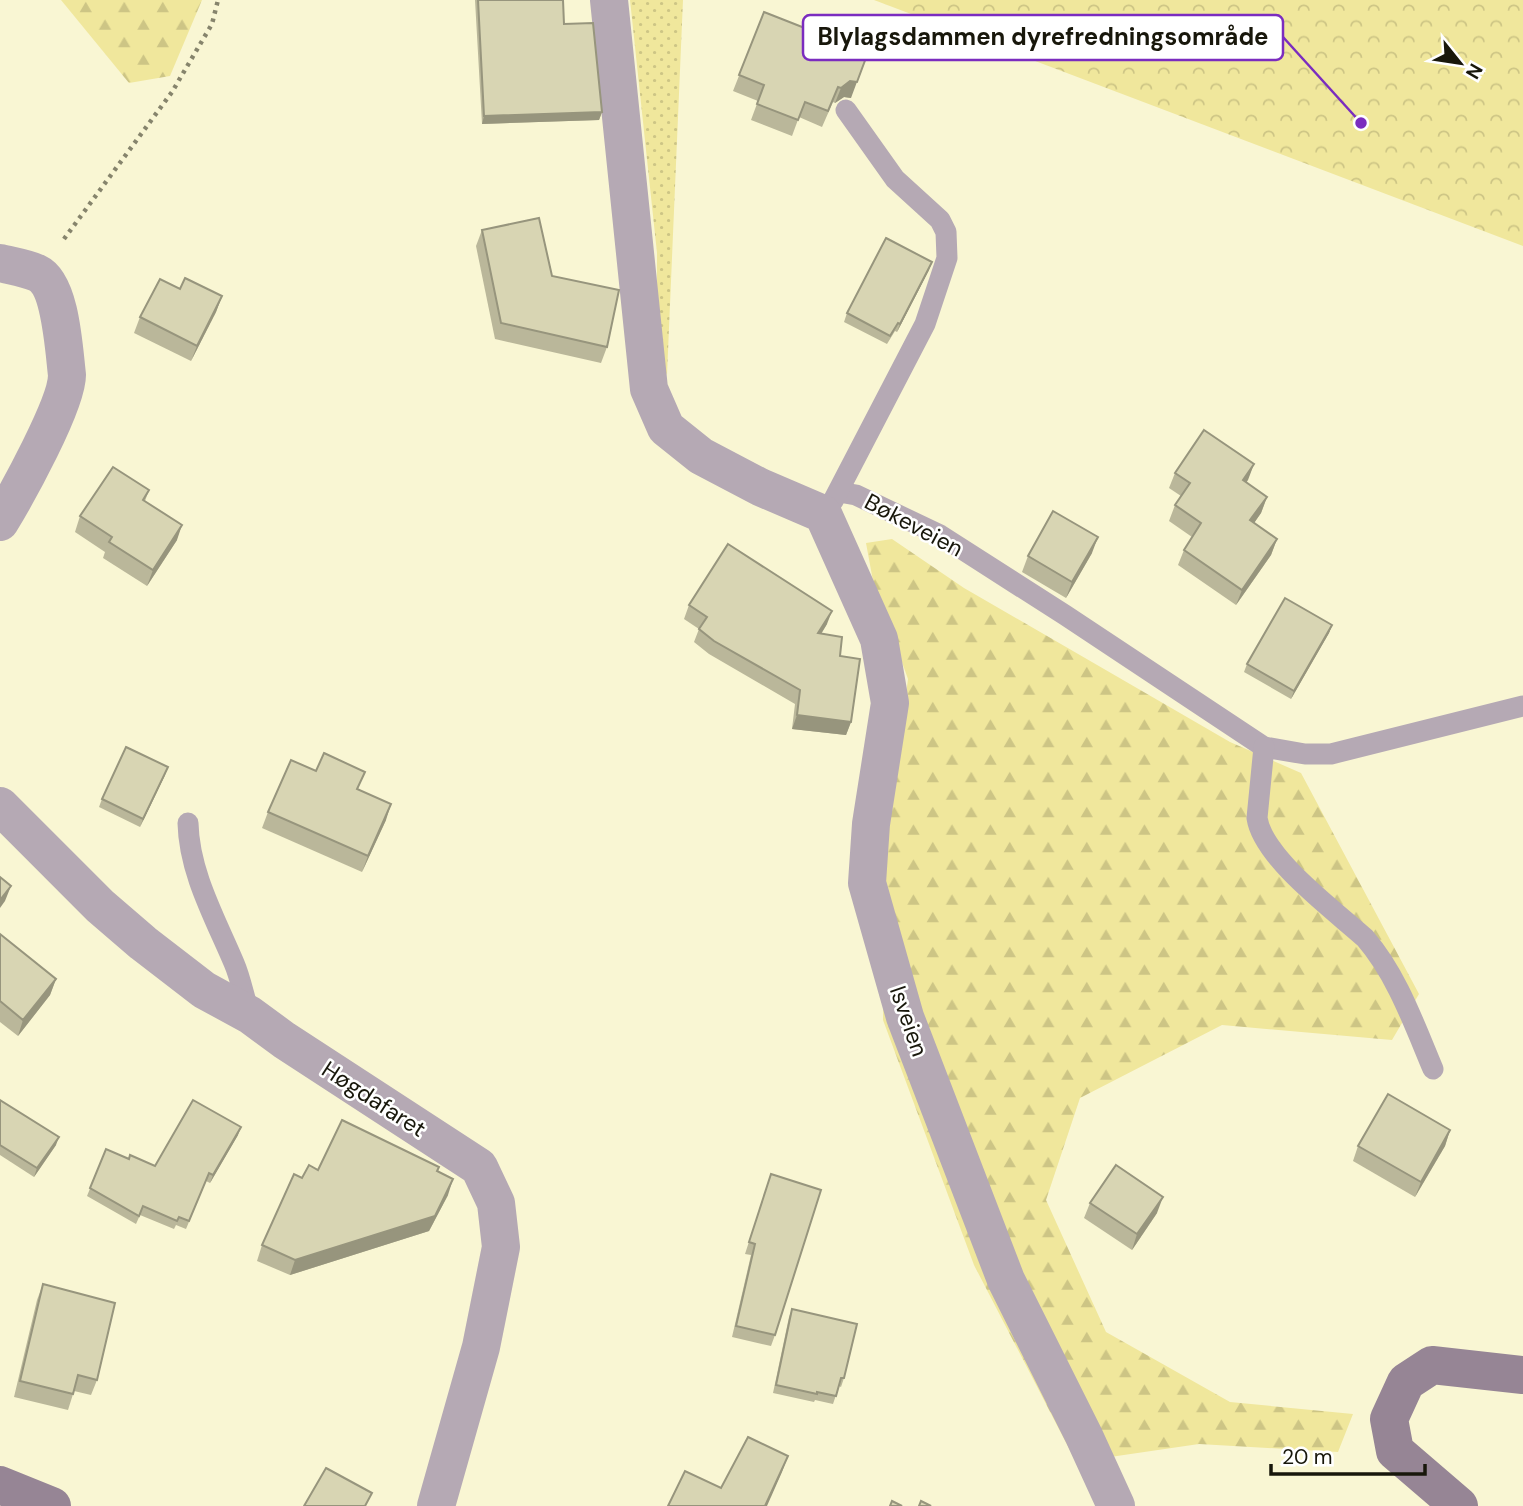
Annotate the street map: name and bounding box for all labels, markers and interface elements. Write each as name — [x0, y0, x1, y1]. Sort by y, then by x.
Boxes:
callout: Blylagsdammen dyrefredningsområde — [803, 15, 1283, 60]
text: Blylagsdammen dyrefredningsområde — [817, 21, 1269, 52]
north arrow — [1425, 28, 1495, 98]
text: N — [1460, 59, 1489, 84]
street label: Bøkeveien — [860, 487, 968, 563]
street label: Isveien — [883, 982, 935, 1060]
street label: Høgdafaret — [316, 1054, 432, 1144]
scale bar — [1271, 1432, 1425, 1476]
text: 20 m — [1282, 1443, 1333, 1471]

